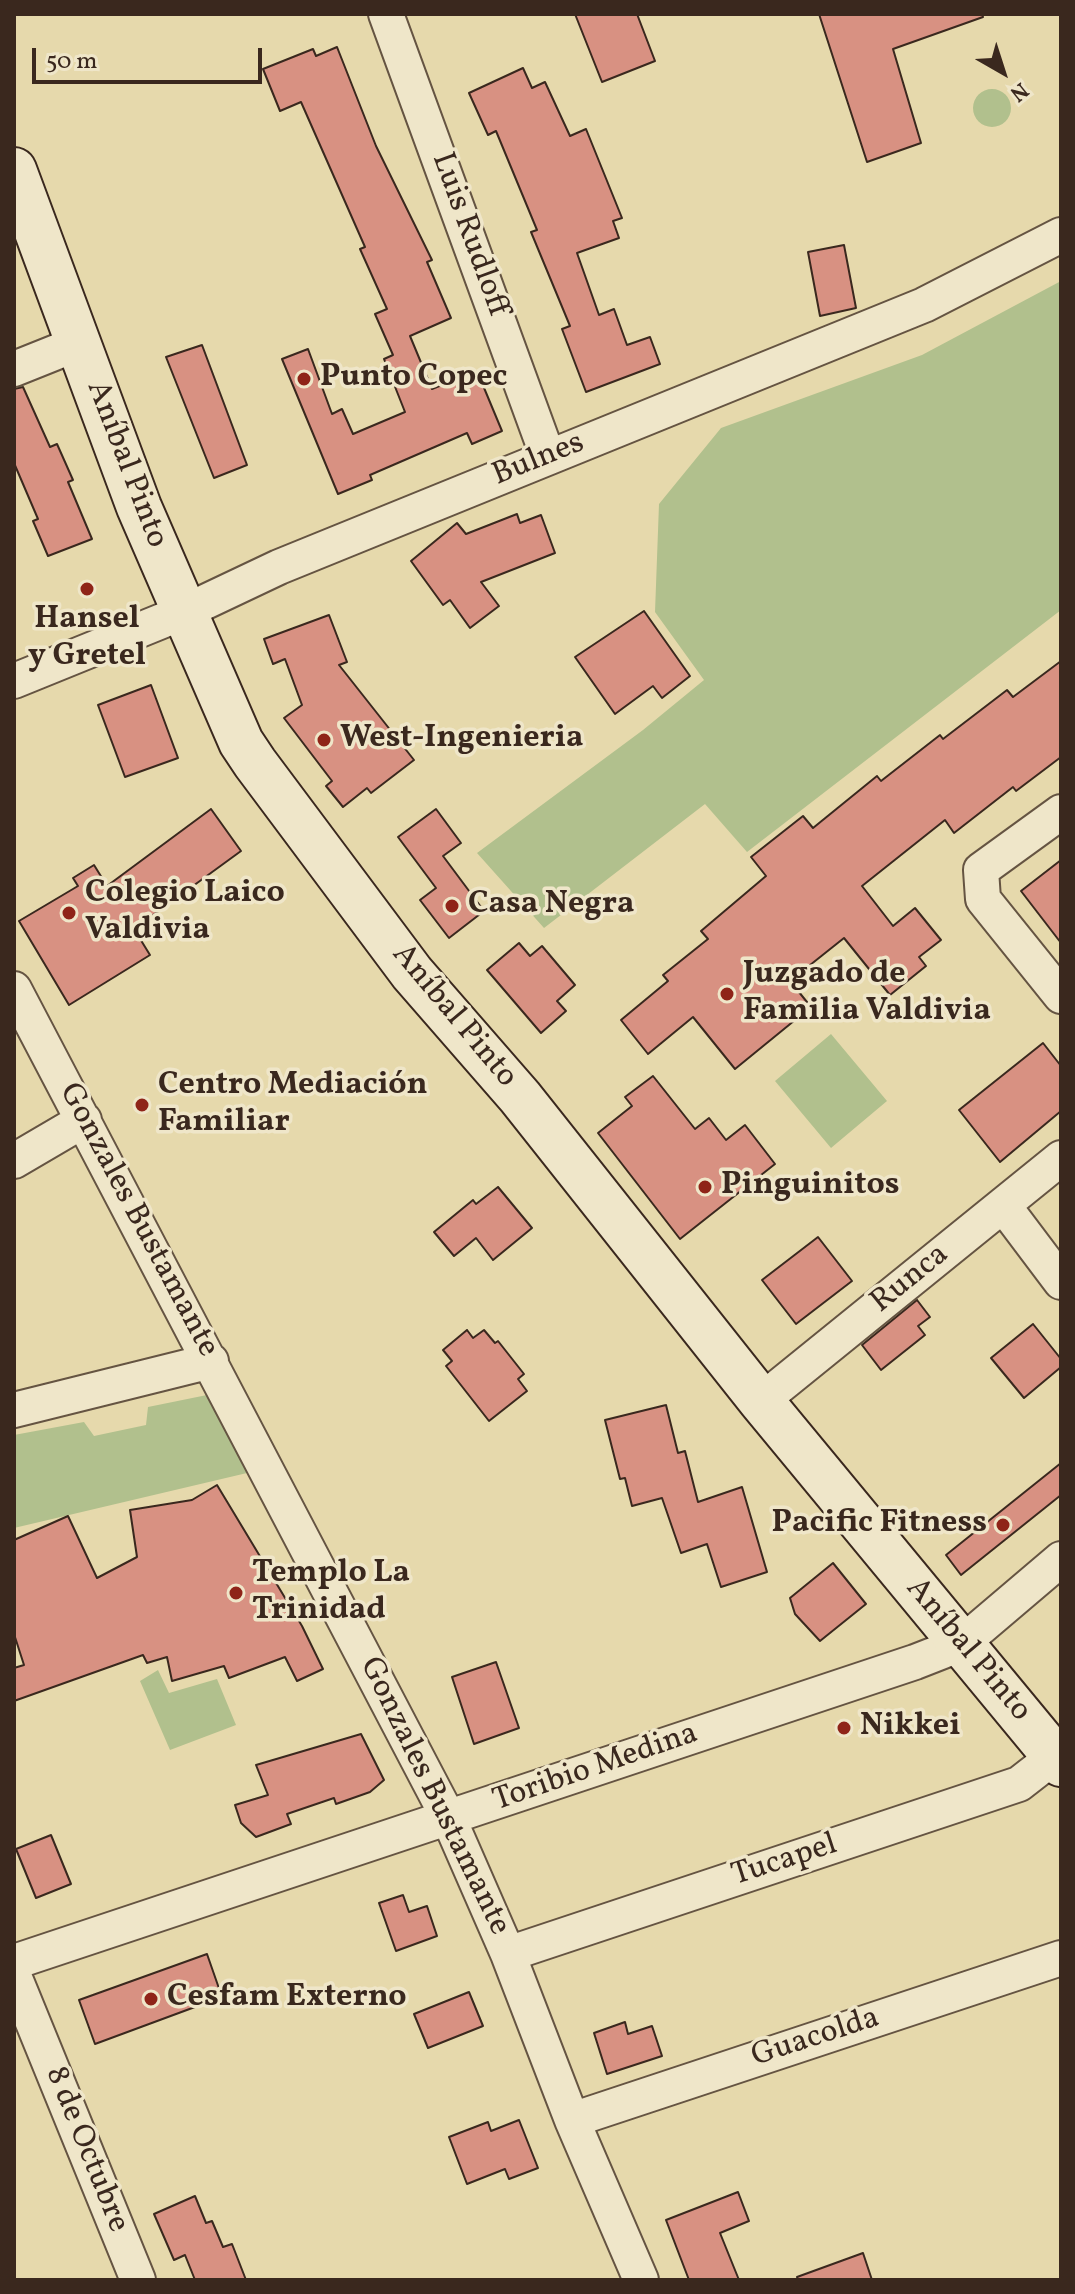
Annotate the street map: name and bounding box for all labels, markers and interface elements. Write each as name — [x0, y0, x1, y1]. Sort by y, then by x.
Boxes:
scale bar — [36, 32, 266, 82]
north arrow — [963, 32, 1043, 112]
text: 50 m — [46, 45, 98, 79]
text: N — [1002, 74, 1034, 108]
street label: Luis Rudloff — [421, 148, 515, 322]
place label: Punto Copec — [320, 360, 507, 398]
marker: Punto Copec — [295, 370, 313, 388]
street label: Aníbal Pinto — [76, 376, 174, 554]
street label: Bulnes — [488, 425, 590, 497]
marker: Hansel y Gretel — [78, 580, 96, 598]
place label: Hansel y Gretel — [28, 602, 146, 677]
place label: West-Ingenieria — [340, 721, 583, 759]
marker: West-Ingenieria — [315, 731, 333, 749]
place label: Colegio Laico Valdivia — [85, 876, 285, 951]
place label: Casa Negra — [468, 887, 635, 925]
marker: Casa Negra — [443, 897, 461, 915]
marker: Colegio Laico Valdivia — [60, 904, 78, 922]
street label: Aníbal Pinto — [382, 937, 524, 1097]
place label: Juzgado de Familia Valdivia — [743, 957, 991, 1032]
marker: Juzgado de Familia Valdivia — [718, 985, 736, 1003]
place label: Centro Mediación Familiar — [158, 1068, 428, 1143]
street label: Gonzales Bustamante — [49, 1078, 225, 1364]
marker: Centro Mediación Familiar — [133, 1096, 151, 1114]
place label: Pinguinitos — [721, 1168, 900, 1206]
marker: Pinguinitos — [696, 1178, 714, 1196]
street label: Runca — [864, 1237, 958, 1323]
place label: Pacific Fitness — [772, 1506, 987, 1544]
marker: Pacific Fitness — [994, 1516, 1012, 1534]
place label: Templo La Trinidad — [252, 1556, 410, 1631]
street label: Aníbal Pinto — [896, 1571, 1038, 1731]
marker: Templo La Trinidad — [227, 1584, 245, 1602]
street label: Gonzales Bustamante — [349, 1652, 517, 1942]
place label: Nikkei — [860, 1709, 960, 1747]
street label: Toribio Medina — [489, 1716, 703, 1822]
marker: Nikkei — [835, 1719, 853, 1737]
street label: Tucapel — [727, 1827, 843, 1897]
place label: Cesfam Externo — [167, 1980, 407, 2018]
marker: Cesfam Externo — [142, 1990, 160, 2008]
street label: Guacolda — [747, 2000, 885, 2078]
street label: 8 de Octubre — [34, 2062, 136, 2238]

